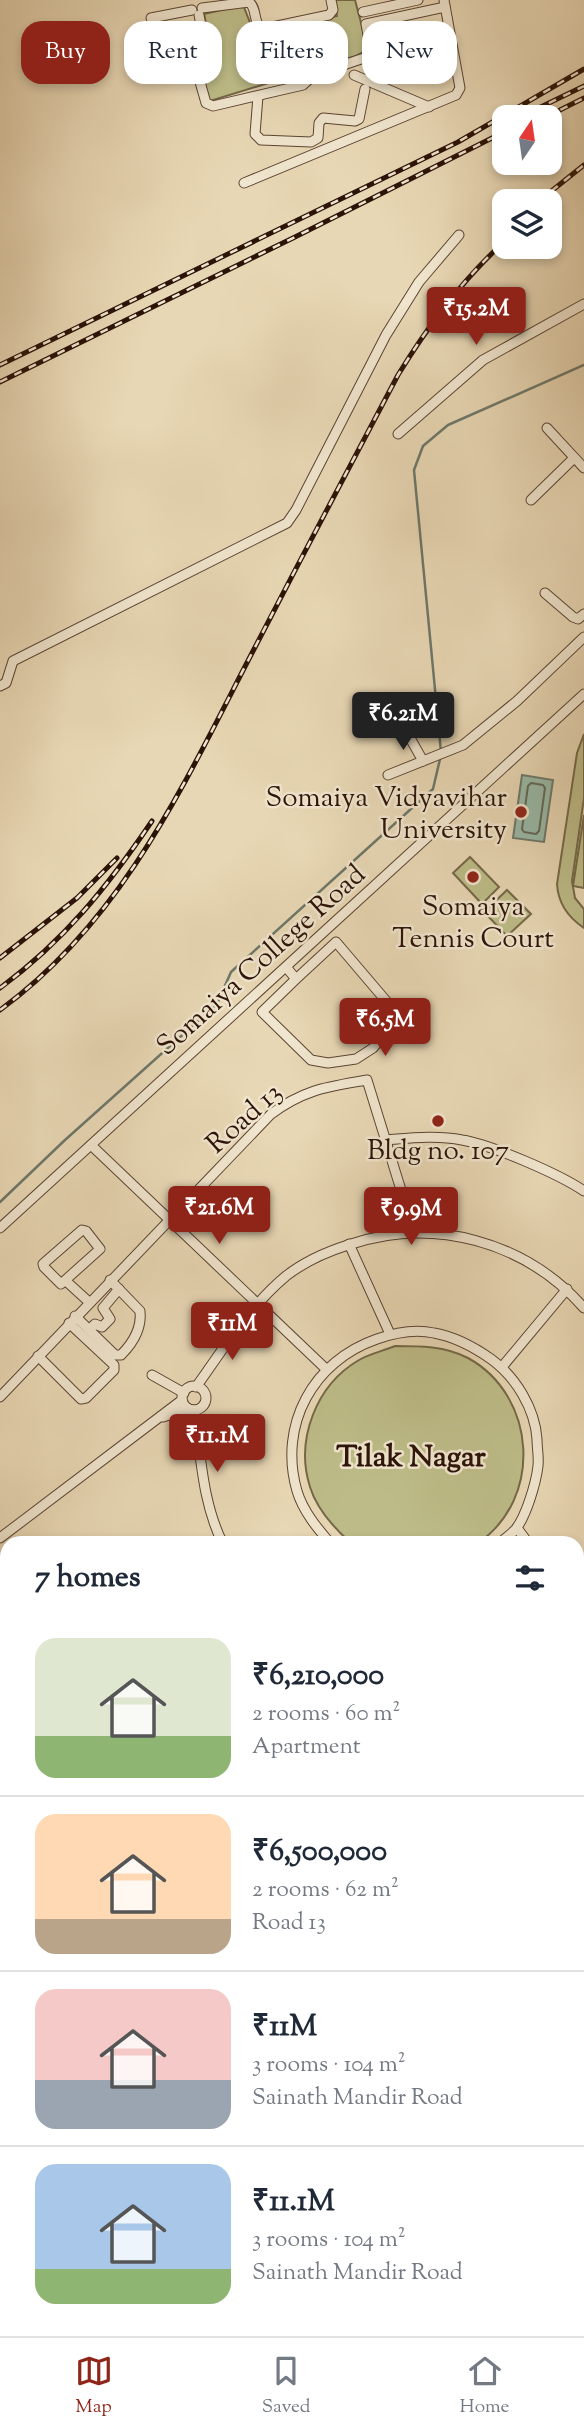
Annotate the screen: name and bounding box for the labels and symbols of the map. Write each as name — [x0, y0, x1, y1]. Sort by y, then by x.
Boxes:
north arrow — [492, 105, 562, 175]
pin: ₹15.2M — [419, 288, 533, 347]
pin: ₹6.21M — [346, 692, 460, 752]
place label: Somaiya Vidyavihar University — [265, 779, 507, 851]
marker: Somaiya Vidyavihar University — [513, 804, 529, 820]
street label: Somaiya College Road — [148, 856, 376, 1066]
marker: Somaiya Tennis Court — [465, 869, 481, 885]
place label: Somaiya Tennis Court — [392, 888, 554, 960]
pin: ₹6.5M — [336, 998, 434, 1058]
street label: Road 13 — [198, 1074, 292, 1164]
marker: Bldg no. 107 — [430, 1113, 446, 1129]
place label: Bldg no. 107 — [367, 1132, 509, 1172]
pin: ₹21.6M — [162, 1186, 276, 1246]
pin: ₹9.9M — [362, 1188, 460, 1247]
pin: ₹11M — [191, 1302, 273, 1362]
pin: ₹11.1M — [160, 1414, 274, 1474]
district label: Tilak Nagar — [336, 1437, 487, 1480]

